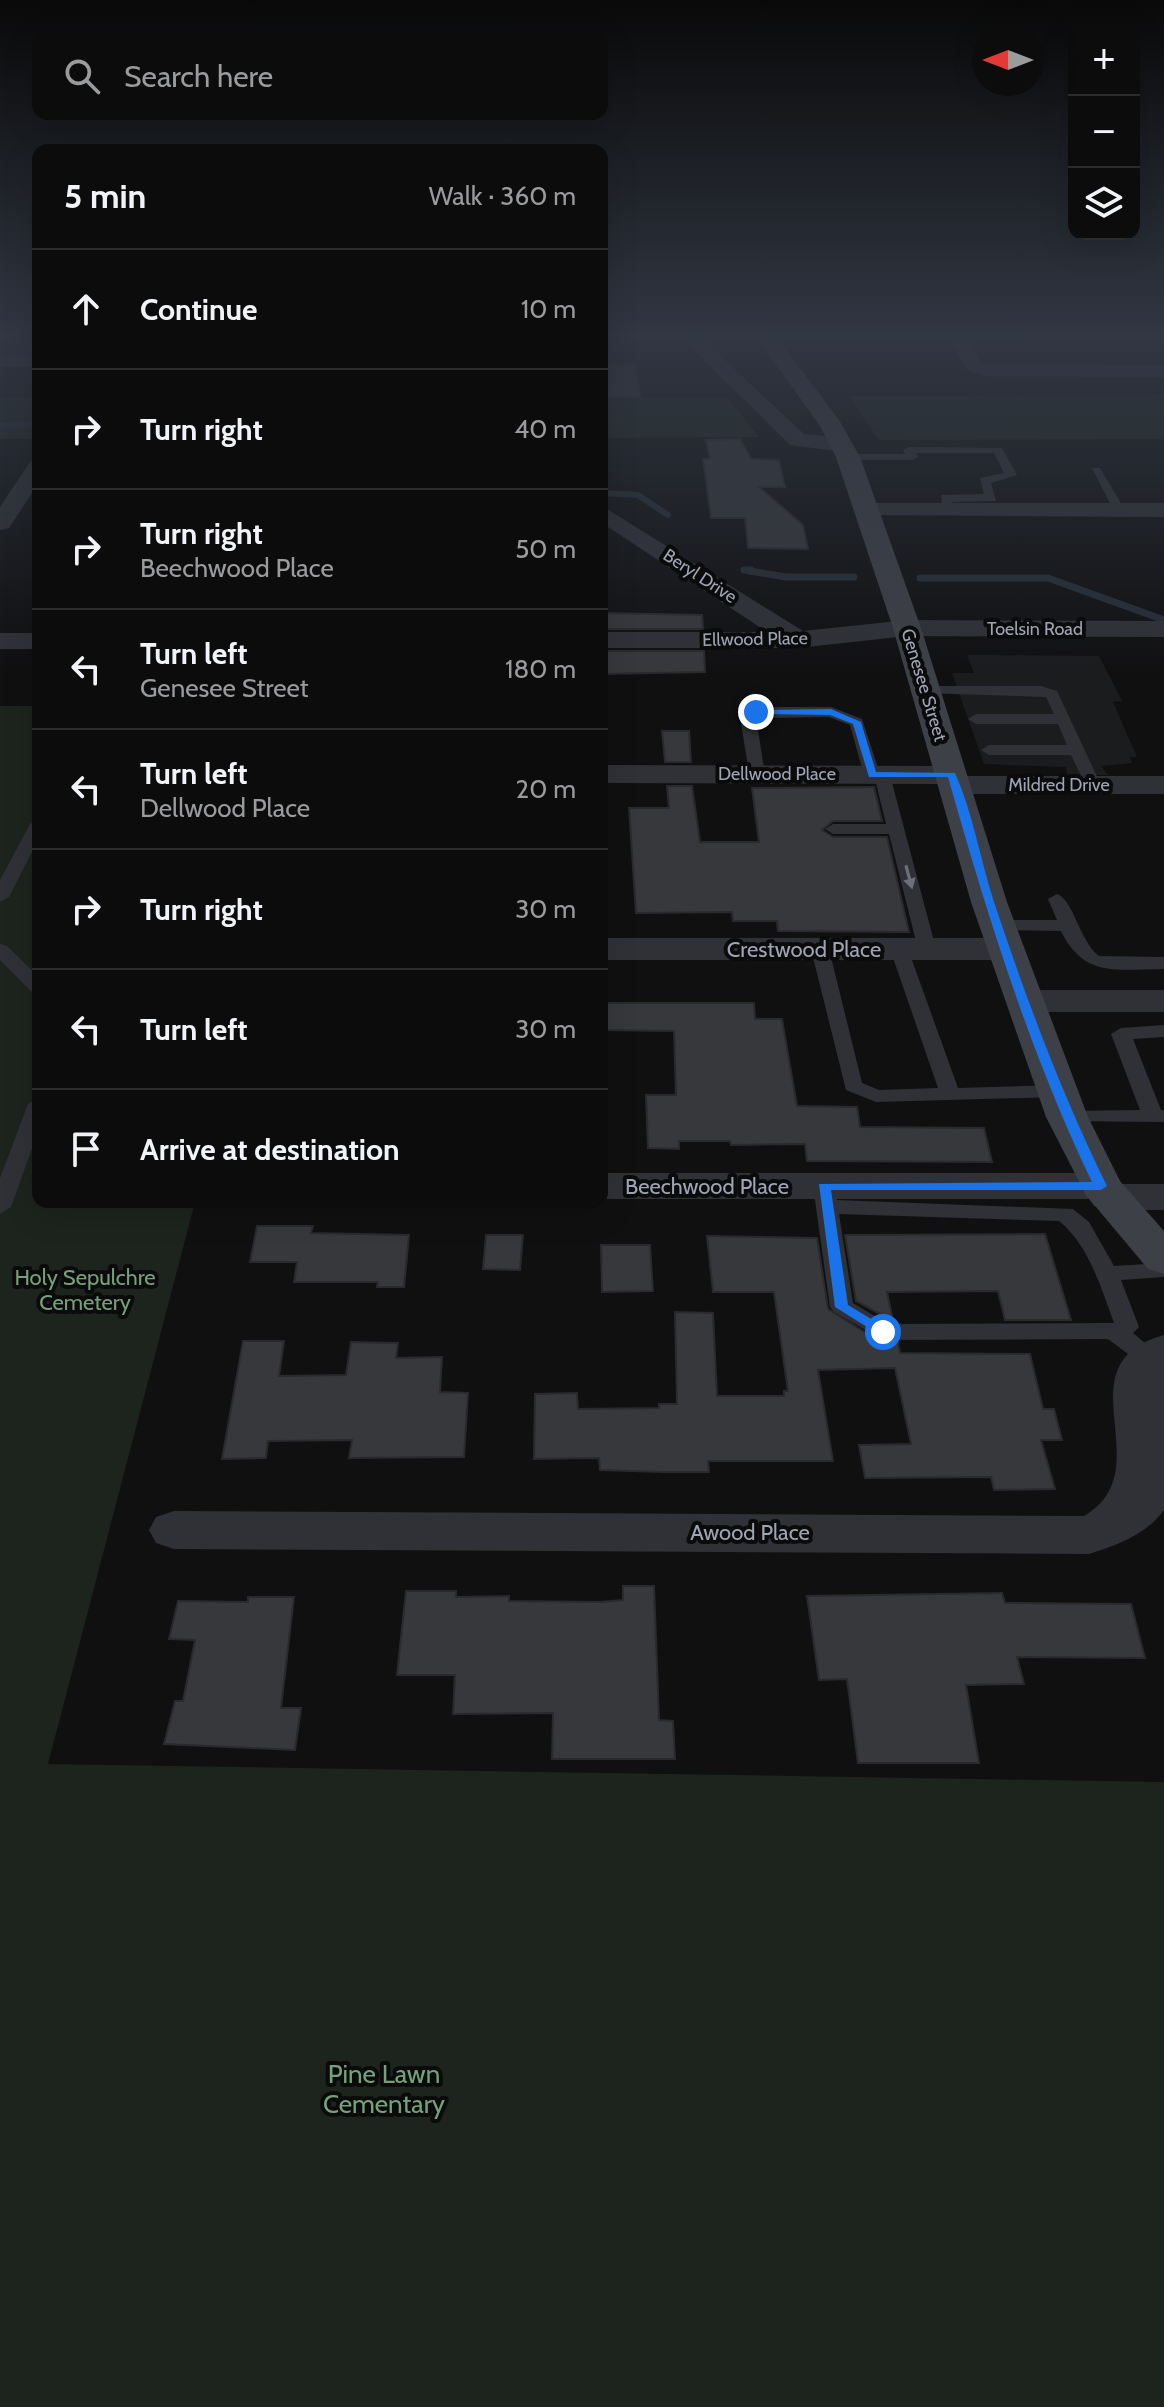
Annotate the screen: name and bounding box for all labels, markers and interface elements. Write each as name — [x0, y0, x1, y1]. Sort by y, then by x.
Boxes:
north arrow — [972, 24, 1044, 96]
map controls — [1068, 24, 1140, 240]
button: + — [1068, 24, 1140, 96]
search box — [32, 32, 608, 120]
icon: search — [60, 54, 104, 98]
text: Search here — [124, 58, 273, 95]
button: − — [1068, 96, 1140, 168]
button: layers — [1068, 168, 1140, 240]
text: 5 min — [64, 175, 146, 217]
text: Walk · 360 m — [429, 180, 576, 212]
icon: ahead — [64, 287, 108, 331]
text: Continue — [140, 291, 257, 328]
text: 10 m — [521, 293, 576, 325]
icon: right — [64, 407, 108, 451]
text: Turn right — [140, 411, 263, 448]
text: 40 m — [514, 413, 576, 445]
text: Turn right — [140, 515, 263, 552]
icon: right — [64, 527, 108, 571]
text: 50 m — [515, 533, 576, 565]
street label: Beryl Drive — [659, 544, 741, 608]
text: Beechwood Place — [140, 552, 334, 584]
street label: Toelsin Road — [987, 618, 1083, 640]
street label: Genesee Street — [896, 626, 952, 744]
street label: Ellwood Place — [702, 627, 808, 651]
text: Turn left — [140, 635, 248, 672]
icon: left — [64, 647, 108, 691]
text: 180 m — [505, 653, 576, 685]
text: Genesee Street — [140, 672, 309, 704]
route end — [738, 694, 774, 730]
text: Turn left — [140, 755, 248, 792]
street label: Dellwood Place — [718, 763, 836, 785]
icon: left — [64, 767, 108, 811]
text: 20 m — [516, 773, 576, 805]
street label: Mildred Drive — [1008, 774, 1110, 796]
text: Dellwood Place — [140, 792, 310, 824]
one-way arrow — [903, 865, 915, 890]
icon: right — [64, 887, 108, 931]
text: Turn right — [140, 891, 263, 928]
text: 30 m — [515, 893, 576, 925]
street label: Crestwood Place — [727, 936, 881, 963]
icon: left — [64, 1007, 108, 1051]
text: Turn left — [140, 1011, 248, 1048]
text: 30 m — [515, 1013, 576, 1045]
icon: arrive — [64, 1127, 108, 1171]
text: Arrive at destination — [140, 1131, 400, 1168]
street label: Beechwood Place — [625, 1173, 789, 1200]
park label: Holy Sepulchre Cemetery — [14, 1264, 156, 1316]
route start — [865, 1314, 901, 1350]
street label: Awood Place — [690, 1519, 810, 1546]
park label: Pine Lawn Cementary — [323, 2058, 445, 2120]

